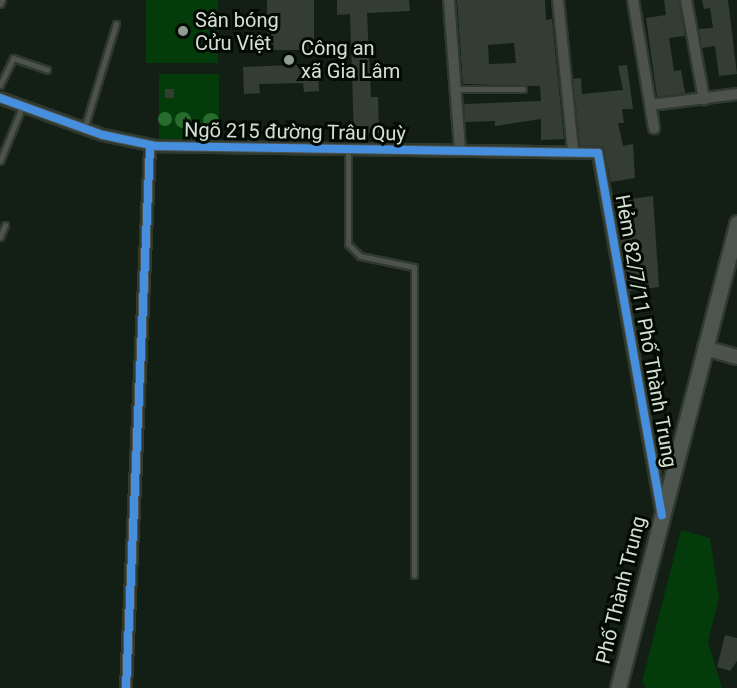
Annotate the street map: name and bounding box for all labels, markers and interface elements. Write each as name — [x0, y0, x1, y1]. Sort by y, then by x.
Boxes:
place label: Sân bóng Cửu Việt — [195, 8, 279, 55]
marker: Sân bóng Cửu Việt — [176, 24, 190, 38]
place label: Công an xã Gia Lâm — [301, 36, 400, 83]
marker: Công an xã Gia Lâm — [282, 53, 296, 67]
street label: Ngõ 215 đường Trâu Quỳ — [184, 118, 406, 146]
street label: Hẻm 82/7/11 Phố Thành Trung — [610, 192, 682, 470]
street label: Phố Thành Trung — [591, 513, 651, 667]

